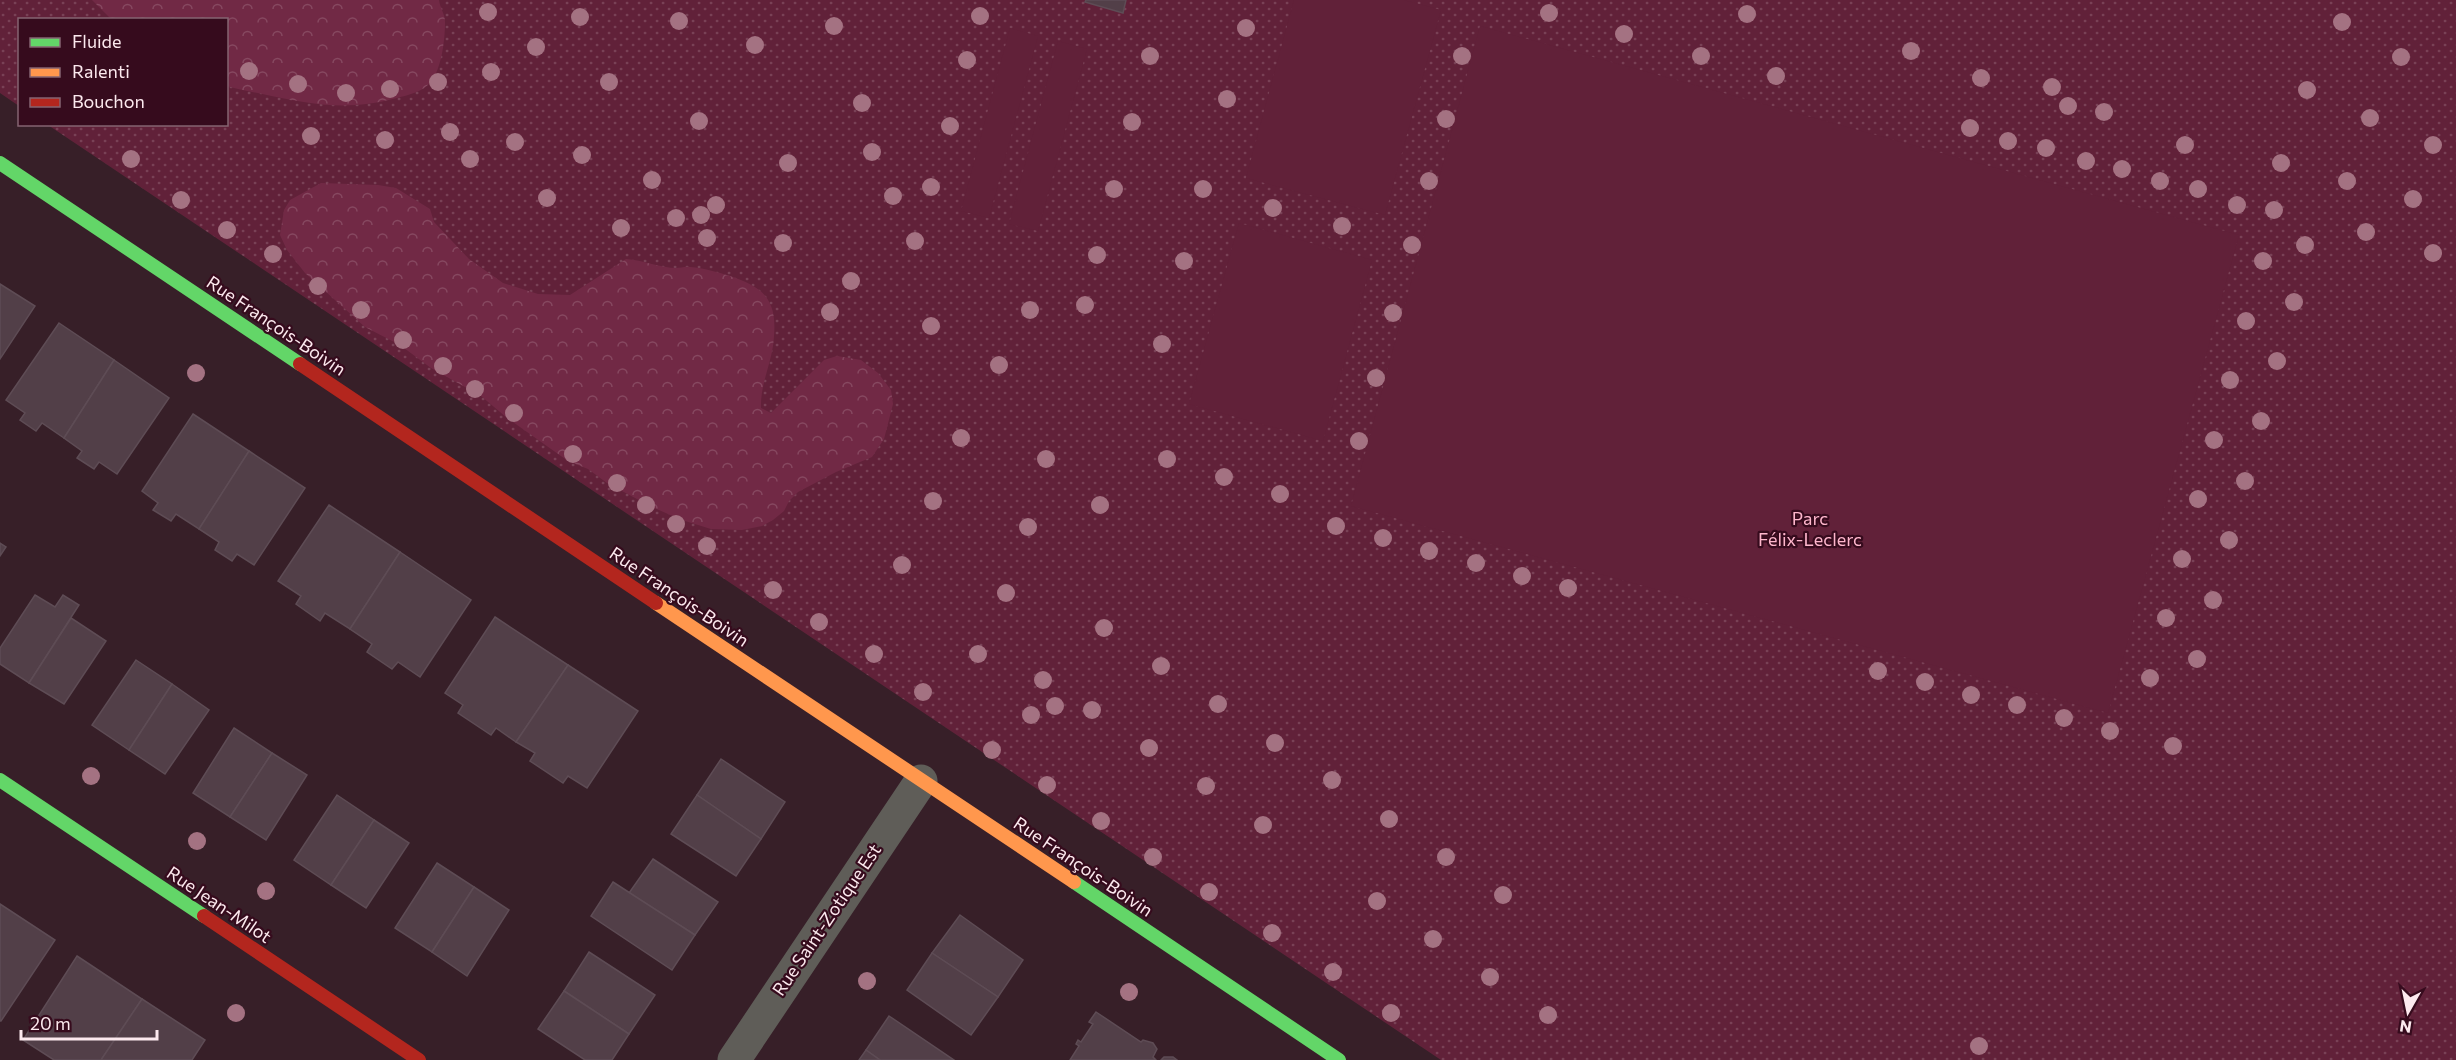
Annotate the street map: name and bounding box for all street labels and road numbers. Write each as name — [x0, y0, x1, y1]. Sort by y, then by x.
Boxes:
street label: Rue François-Boivin — [203, 270, 350, 380]
street label: Rue François-Boivin — [606, 541, 753, 651]
street label: Rue François-Boivin — [1010, 811, 1157, 921]
street label: Rue Saint-Zotique Est — [767, 839, 885, 1000]
street label: Rue Jean-Milot — [163, 861, 276, 947]

